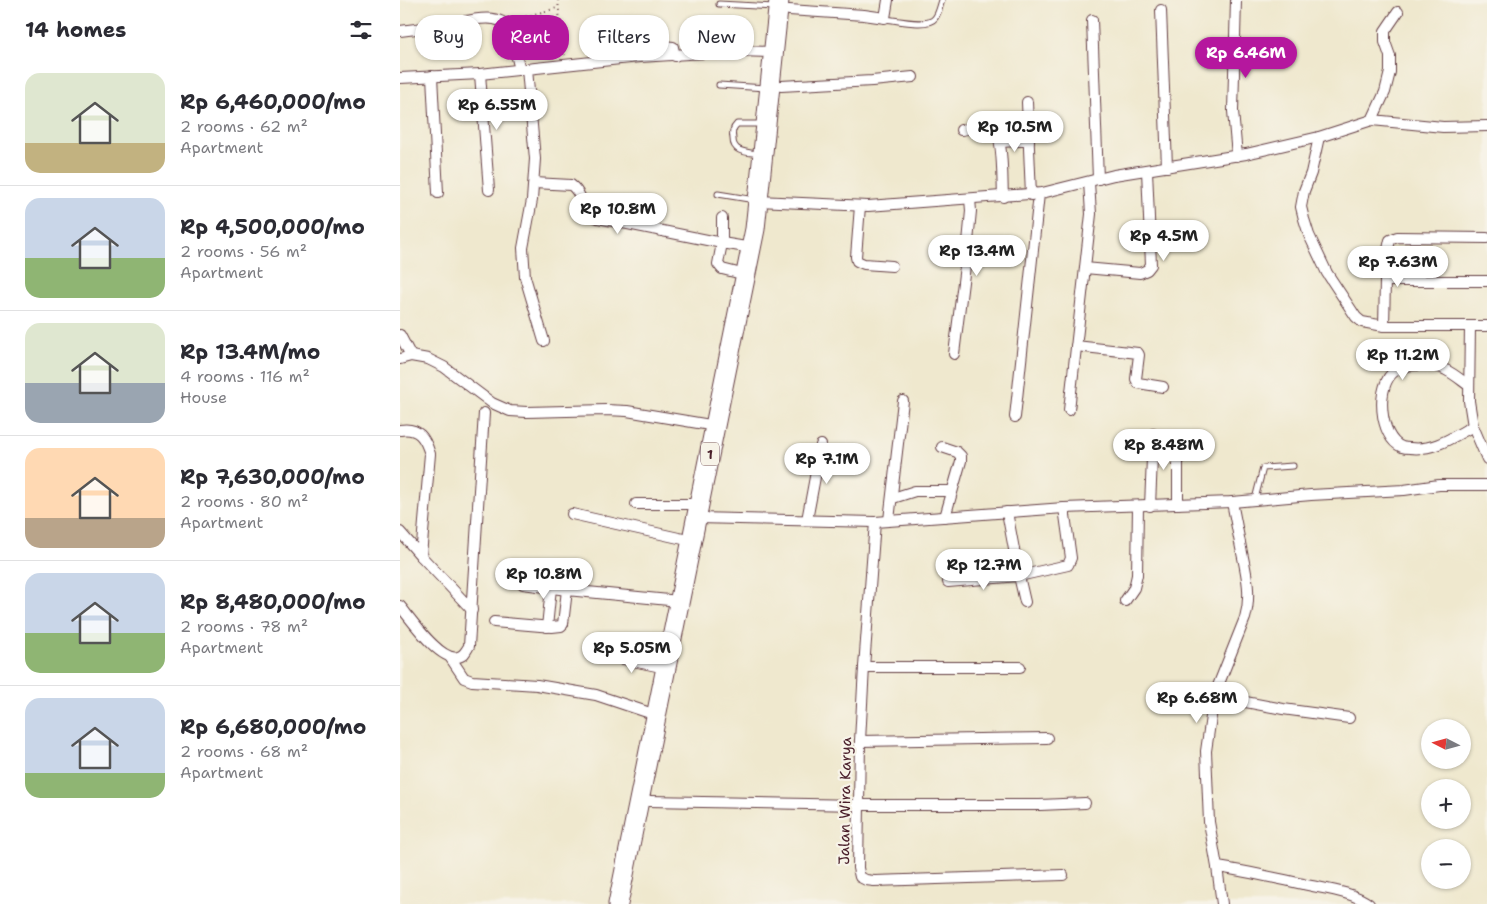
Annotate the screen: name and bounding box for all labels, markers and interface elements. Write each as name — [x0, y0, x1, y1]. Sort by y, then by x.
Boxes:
chip: Buy — [415, 15, 482, 60]
chip: Rent — [492, 15, 569, 60]
chip: Filters — [579, 15, 669, 60]
chip: New — [679, 15, 754, 60]
text: 14 homes — [25, 16, 126, 44]
icon: filters — [347, 16, 375, 44]
pin: Rp 6.46M — [1194, 36, 1298, 79]
text: Rp 6.46M — [1206, 42, 1286, 63]
text: Rp 6,460,000/mo — [180, 88, 366, 116]
pin: Rp 6.55M — [445, 88, 549, 131]
icon: home — [65, 93, 125, 153]
text: Rp 6.55M — [458, 94, 536, 115]
pin: Rp 10.5M — [963, 110, 1067, 153]
text: 2 rooms · 62 m² — [180, 116, 308, 137]
text: Rp 10.5M — [978, 116, 1052, 137]
text: Apartment — [180, 137, 263, 158]
pin: Rp 10.8M — [566, 192, 670, 235]
text: Rp 10.8M — [580, 198, 656, 219]
text: Rp 4,500,000/mo — [180, 213, 365, 241]
icon: home — [65, 218, 125, 278]
pin: Rp 4.5M — [1118, 220, 1210, 262]
text: Rp 4.5M — [1130, 225, 1198, 246]
pin: Rp 13.4M — [925, 234, 1029, 277]
text: Rp 13.4M — [939, 240, 1015, 261]
text: 2 rooms · 56 m² — [180, 241, 307, 262]
pin: Rp 7.63M — [1346, 246, 1450, 288]
text: Rp 7.63M — [1358, 251, 1438, 272]
text: Apartment — [180, 262, 263, 283]
text: Rp 13.4M/mo — [180, 338, 320, 366]
pin: Rp 11.2M — [1351, 338, 1455, 381]
icon: home — [65, 343, 125, 403]
text: Rp 11.2M — [1367, 344, 1439, 365]
text: 4 rooms · 116 m² — [180, 366, 310, 387]
text: House — [180, 387, 227, 408]
pin: Rp 8.48M — [1112, 428, 1216, 471]
text: Rp 8.48M — [1124, 434, 1204, 455]
road number: 1 — [701, 442, 719, 466]
pin: Rp 7.1M — [781, 442, 873, 485]
text: Rp 7.1M — [795, 448, 859, 469]
text: Rp 7,630,000/mo — [180, 463, 365, 491]
icon: home — [65, 468, 125, 528]
text: 2 rooms · 80 m² — [180, 491, 308, 512]
text: Apartment — [180, 512, 263, 533]
pin: Rp 12.7M — [932, 548, 1036, 591]
text: Rp 12.7M — [946, 554, 1022, 575]
pin: Rp 10.8M — [492, 558, 596, 600]
text: Rp 10.8M — [506, 563, 582, 584]
text: Rp 8,480,000/mo — [180, 588, 366, 616]
icon: home — [65, 593, 125, 653]
text: 2 rooms · 78 m² — [180, 616, 308, 637]
pin: Rp 5.05M — [580, 632, 684, 674]
text: Apartment — [180, 637, 263, 658]
text: Rp 5.05M — [593, 637, 671, 658]
pin: Rp 6.68M — [1145, 682, 1249, 724]
text: Rp 6.68M — [1157, 687, 1237, 708]
text: Rp 6,680,000/mo — [180, 713, 366, 741]
icon: home — [65, 718, 125, 778]
north arrow — [1421, 719, 1471, 769]
map controls — [1421, 719, 1471, 889]
street label: Jalan Wira Karya — [834, 736, 856, 865]
text: 2 rooms · 68 m² — [180, 741, 308, 762]
text: Apartment — [180, 762, 263, 783]
button: + — [1421, 779, 1471, 829]
button: − — [1421, 839, 1471, 889]

